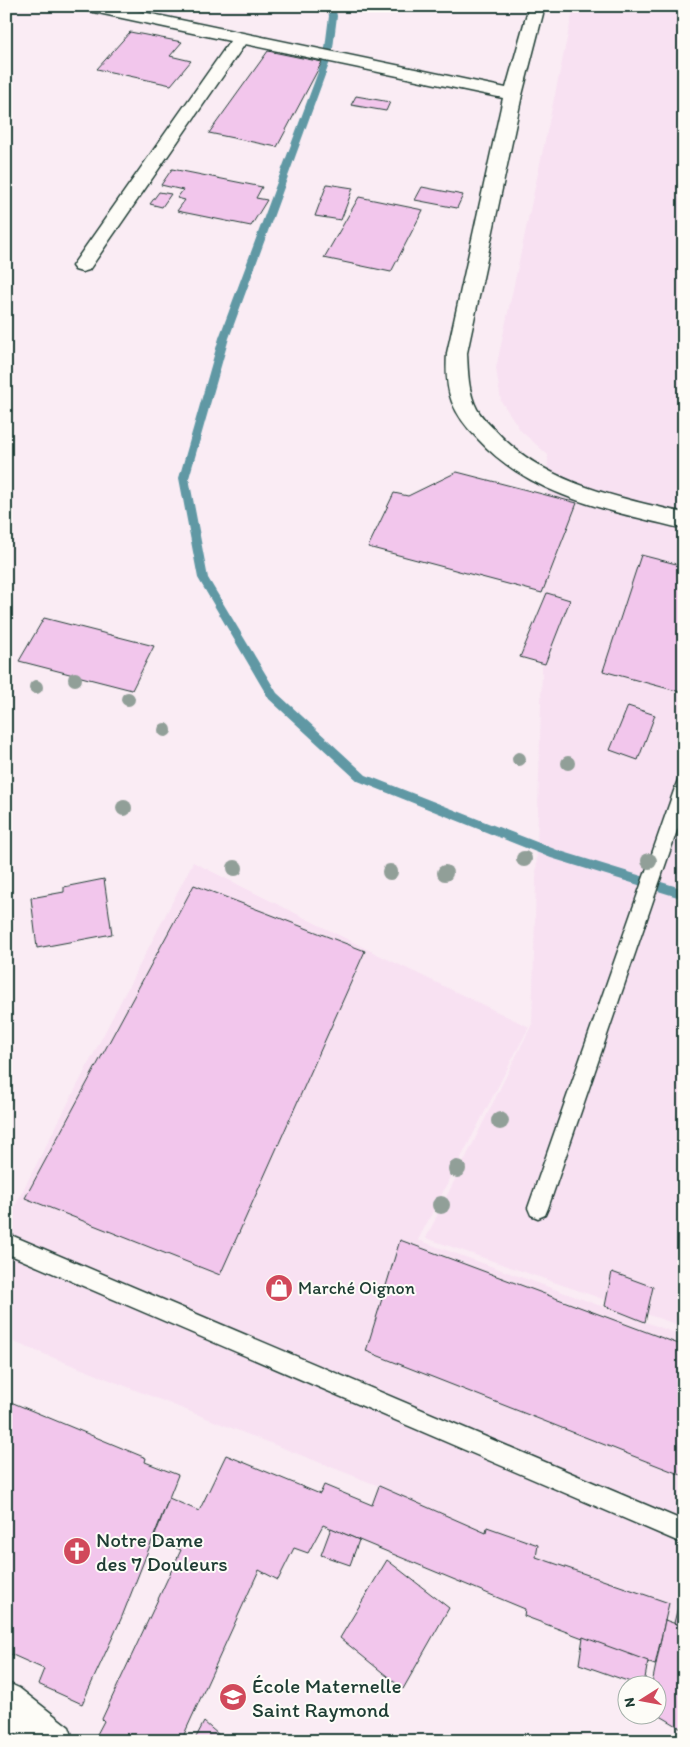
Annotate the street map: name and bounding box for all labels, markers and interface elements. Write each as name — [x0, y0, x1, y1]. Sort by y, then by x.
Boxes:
shop icon: Marché Oignon — [264, 1273, 294, 1303]
place label: Marché Oignon — [298, 1277, 415, 1299]
place label: Notre Dame des 7 Douleurs — [96, 1527, 228, 1576]
church icon: Notre Dame des 7 Douleurs — [62, 1536, 92, 1566]
place label: École Maternelle Saint Raymond — [252, 1673, 402, 1722]
north arrow — [618, 1674, 668, 1724]
school or university icon: École Maternelle Saint Raymond — [218, 1682, 248, 1712]
text: N — [620, 1696, 639, 1709]

